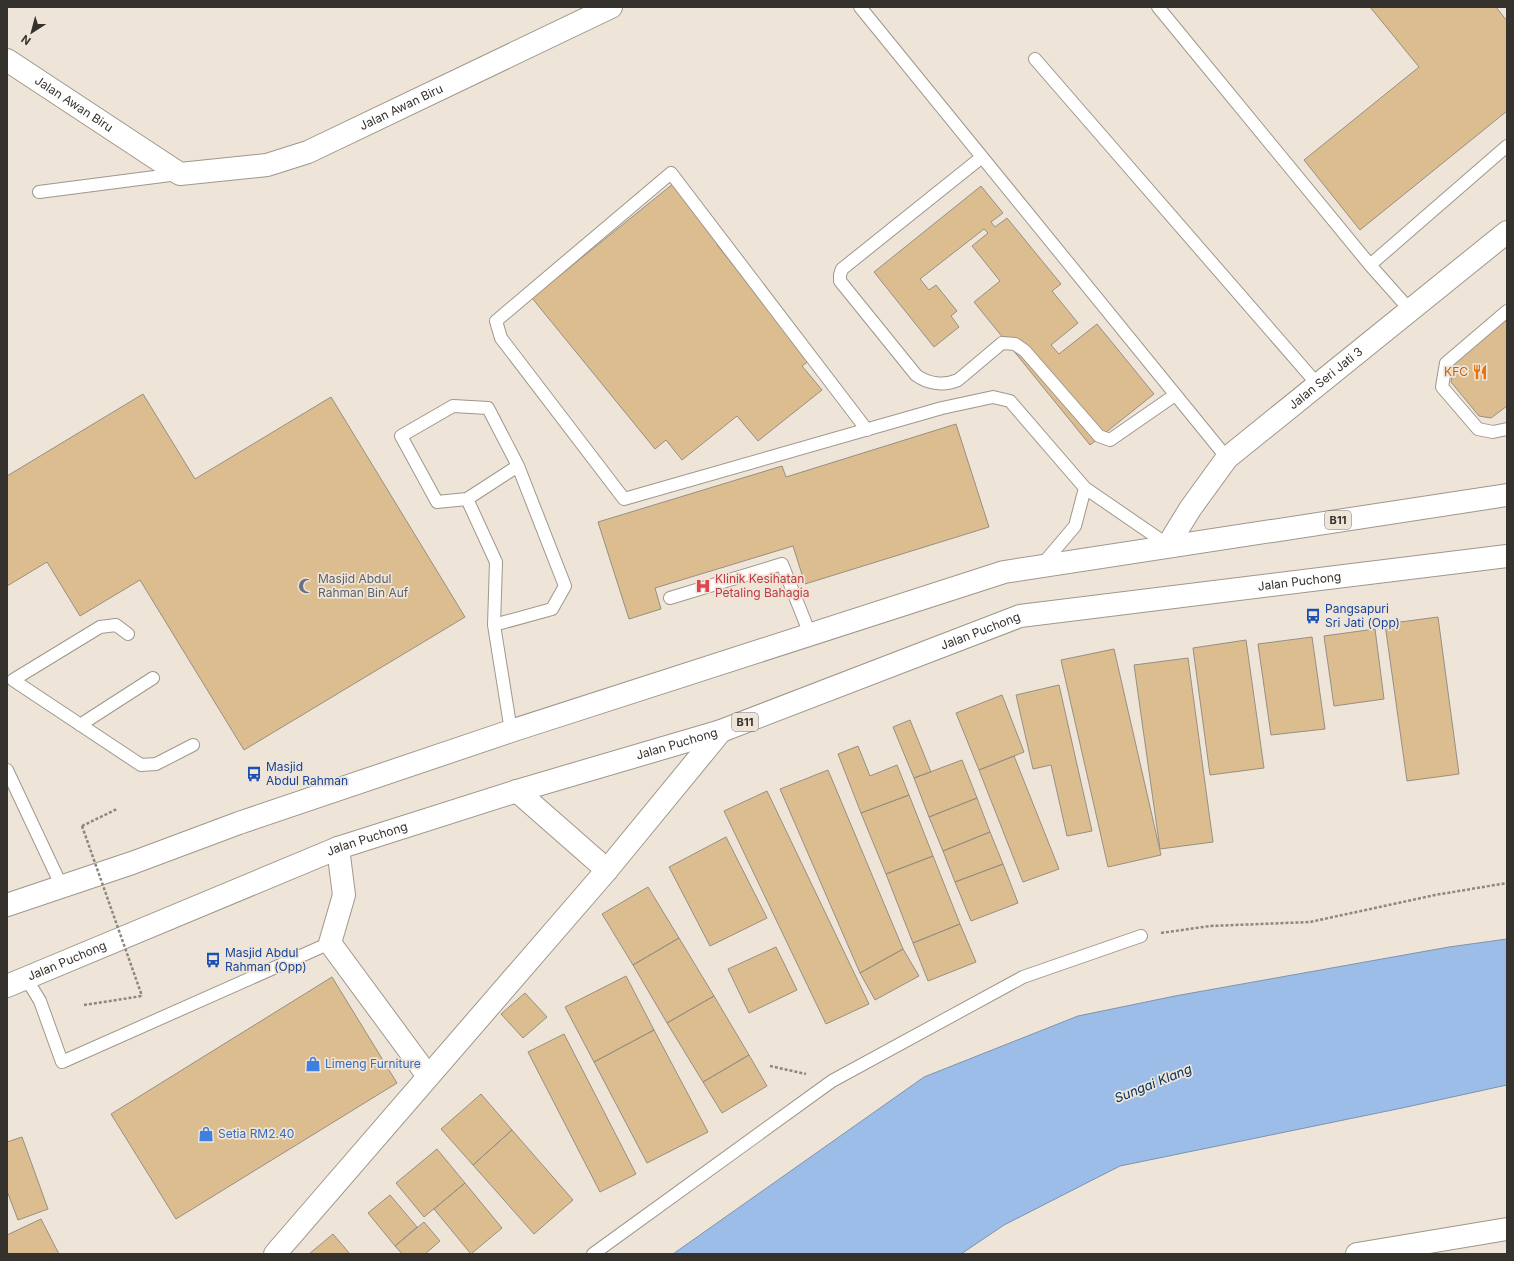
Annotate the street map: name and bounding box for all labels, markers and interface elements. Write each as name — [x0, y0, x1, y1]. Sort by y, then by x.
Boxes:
north arrow — [12, 12, 52, 52]
text: N — [19, 32, 34, 48]
street label: Jalan Awan Biru — [32, 72, 116, 135]
street label: Jalan Awan Biru — [357, 81, 445, 133]
street label: Jalan Seri Jati 3 — [1285, 344, 1365, 412]
restaurant icon: KFC — [1471, 363, 1489, 381]
place label: KFC — [1444, 364, 1468, 379]
road number: B11 — [1325, 511, 1351, 529]
street label: Jalan Puchong — [1257, 568, 1342, 594]
place label: Masjid Abdul Rahman Bin Auf — [318, 571, 409, 600]
place label: Klinik Kesihatan Petaling Bahagia — [715, 571, 809, 600]
mosque icon: Masjid Abdul Rahman Bin Auf — [297, 577, 315, 595]
hospital icon: Klinik Kesihatan Petaling Bahagia — [694, 577, 712, 595]
place label: Pangsapuri Sri Jati (Opp) — [1325, 601, 1400, 630]
bus stop icon: Pangsapuri Sri Jati (Opp) — [1304, 607, 1322, 625]
street label: Jalan Puchong — [938, 609, 1022, 653]
road number: B11 — [732, 713, 758, 731]
street label: Jalan Puchong — [634, 724, 719, 763]
place label: Masjid Abdul Rahman — [266, 759, 348, 788]
bus stop icon: Masjid Abdul Rahman — [245, 765, 263, 783]
street label: Jalan Puchong — [324, 818, 409, 859]
street label: Jalan Puchong — [25, 937, 109, 984]
place label: Masjid Abdul Rahman (Opp) — [225, 945, 307, 974]
bus stop icon: Masjid Abdul Rahman (Opp) — [204, 951, 222, 969]
shop icon: Limeng Furniture — [304, 1055, 322, 1073]
place label: Limeng Furniture — [325, 1056, 421, 1071]
water label: Sungai Klang — [1112, 1060, 1194, 1106]
shop icon: Setia RM2.40 — [197, 1125, 215, 1143]
place label: Setia RM2.40 — [218, 1126, 294, 1141]

